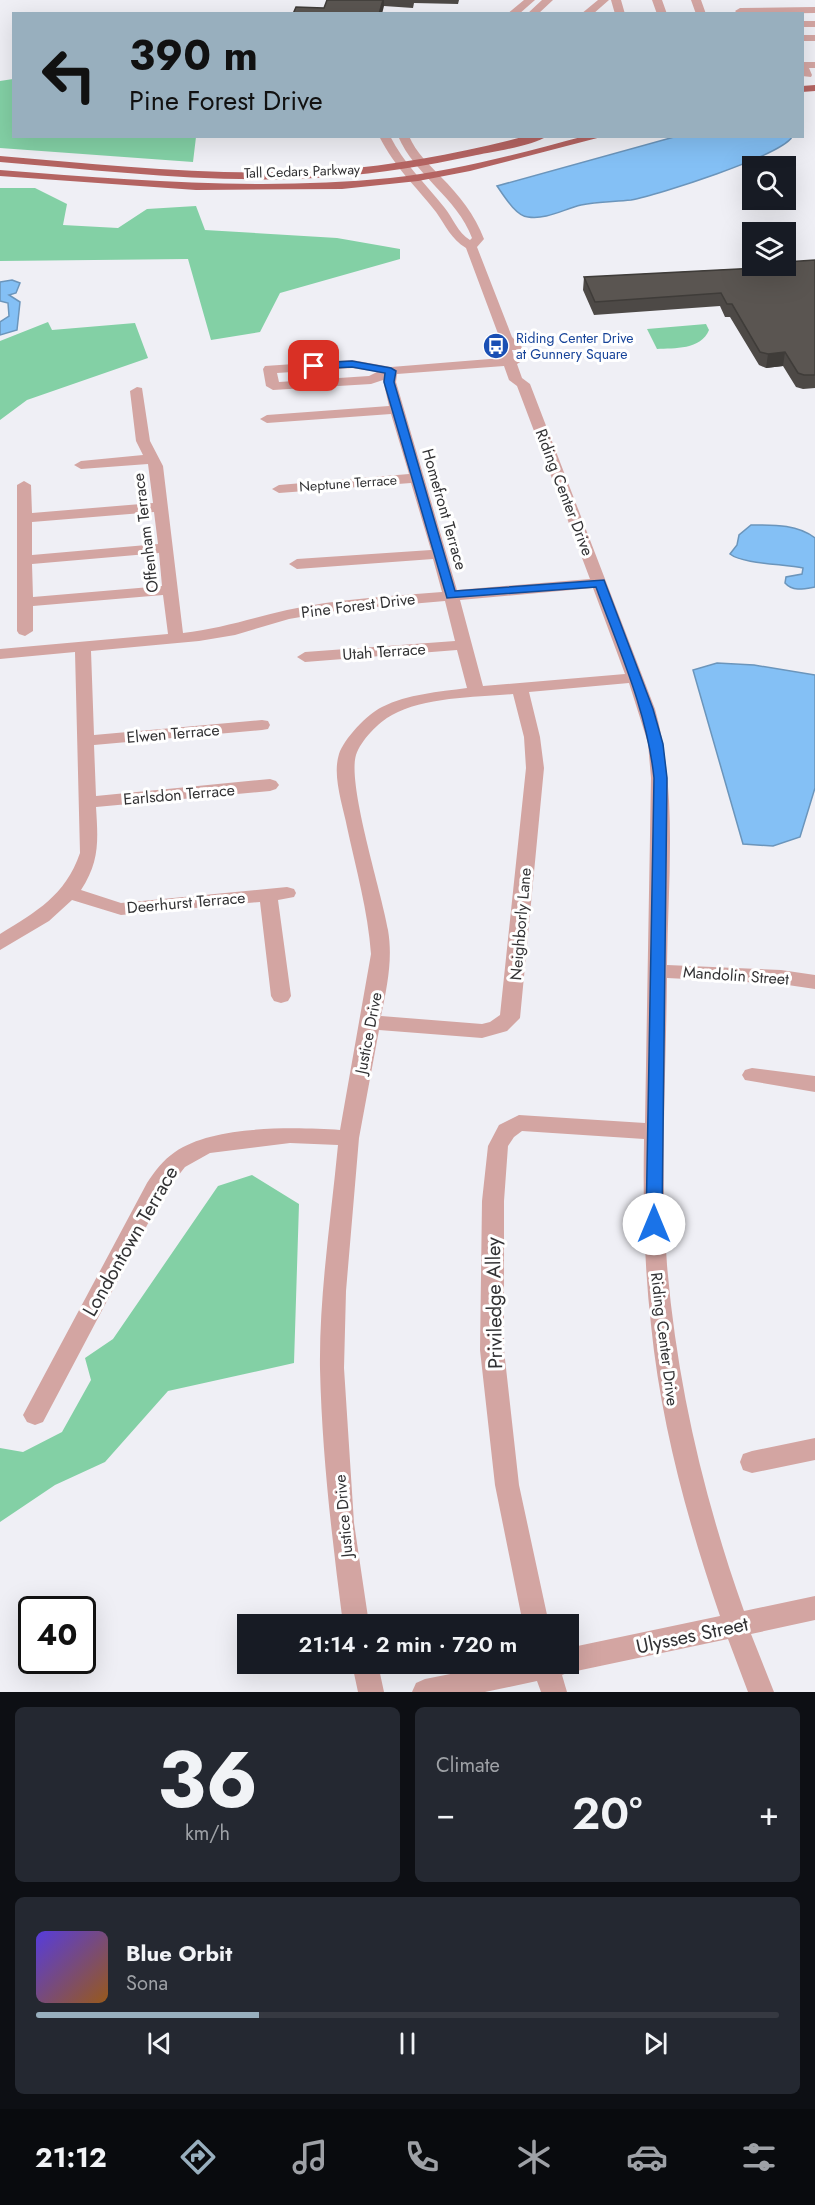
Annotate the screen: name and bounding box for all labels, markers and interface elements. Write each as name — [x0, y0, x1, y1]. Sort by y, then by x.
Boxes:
text: 390 m — [129, 25, 258, 86]
icon: left — [30, 36, 108, 114]
text: Pine Forest Drive — [129, 81, 323, 120]
map controls — [742, 156, 796, 276]
button: search — [742, 156, 796, 210]
street label: Tall Cedars Parkway — [244, 159, 361, 183]
button: layers — [742, 222, 796, 276]
place label: Riding Center Drive at Gunnery Square — [516, 328, 633, 364]
bus stop icon: Riding Center Drive at Gunnery Square — [481, 331, 511, 361]
pin — [288, 340, 339, 391]
icon: arrive — [297, 349, 330, 382]
street label: Riding Center Drive — [530, 425, 599, 559]
street label: Homefront Terrace — [416, 446, 473, 572]
street label: Neptune Terrace — [298, 470, 398, 496]
street label: Offenham Terrace — [127, 472, 164, 594]
street label: Pine Forest Drive — [300, 587, 416, 624]
street label: Utah Terrace — [342, 637, 426, 666]
street label: Elwen Terrace — [126, 718, 220, 749]
street label: Earlsdon Terrace — [122, 778, 236, 811]
street label: Neighborly Lane — [504, 867, 537, 981]
street label: Deerhurst Terrace — [126, 886, 246, 919]
street label: Mandolin Street — [682, 960, 790, 991]
street label: Justice Drive — [349, 990, 388, 1078]
street label: Londontown Terrace — [75, 1161, 185, 1322]
position arrow — [622, 1192, 686, 1256]
street label: Priviledge Alley — [479, 1237, 510, 1369]
street label: Riding Center Drive — [645, 1271, 684, 1407]
street label: Justice Drive — [328, 1474, 359, 1560]
speed limit sign: 40 — [18, 1596, 96, 1674]
street label: Ulysses Street — [633, 1609, 751, 1662]
text: 21:14 · 2 min · 720 m — [299, 1628, 517, 1660]
text: 36 — [157, 1724, 258, 1836]
text: Climate — [436, 1751, 500, 1780]
text: 20° — [572, 1781, 642, 1846]
text: − — [436, 1790, 455, 1837]
text: + — [759, 1790, 779, 1837]
text: km/h — [185, 1819, 230, 1848]
text: Blue Orbit — [126, 1937, 232, 1969]
text: Sona — [126, 1969, 168, 1998]
icon: previous — [143, 2027, 176, 2060]
icon: pause — [391, 2027, 424, 2060]
icon: next — [639, 2027, 672, 2060]
icon: directions — [177, 2136, 219, 2178]
icon: music — [289, 2136, 331, 2178]
icon: phone — [401, 2136, 443, 2178]
icon: climate — [513, 2136, 555, 2178]
icon: car — [626, 2136, 668, 2178]
icon: filters — [738, 2136, 780, 2178]
text: 21:12 — [35, 2138, 107, 2177]

